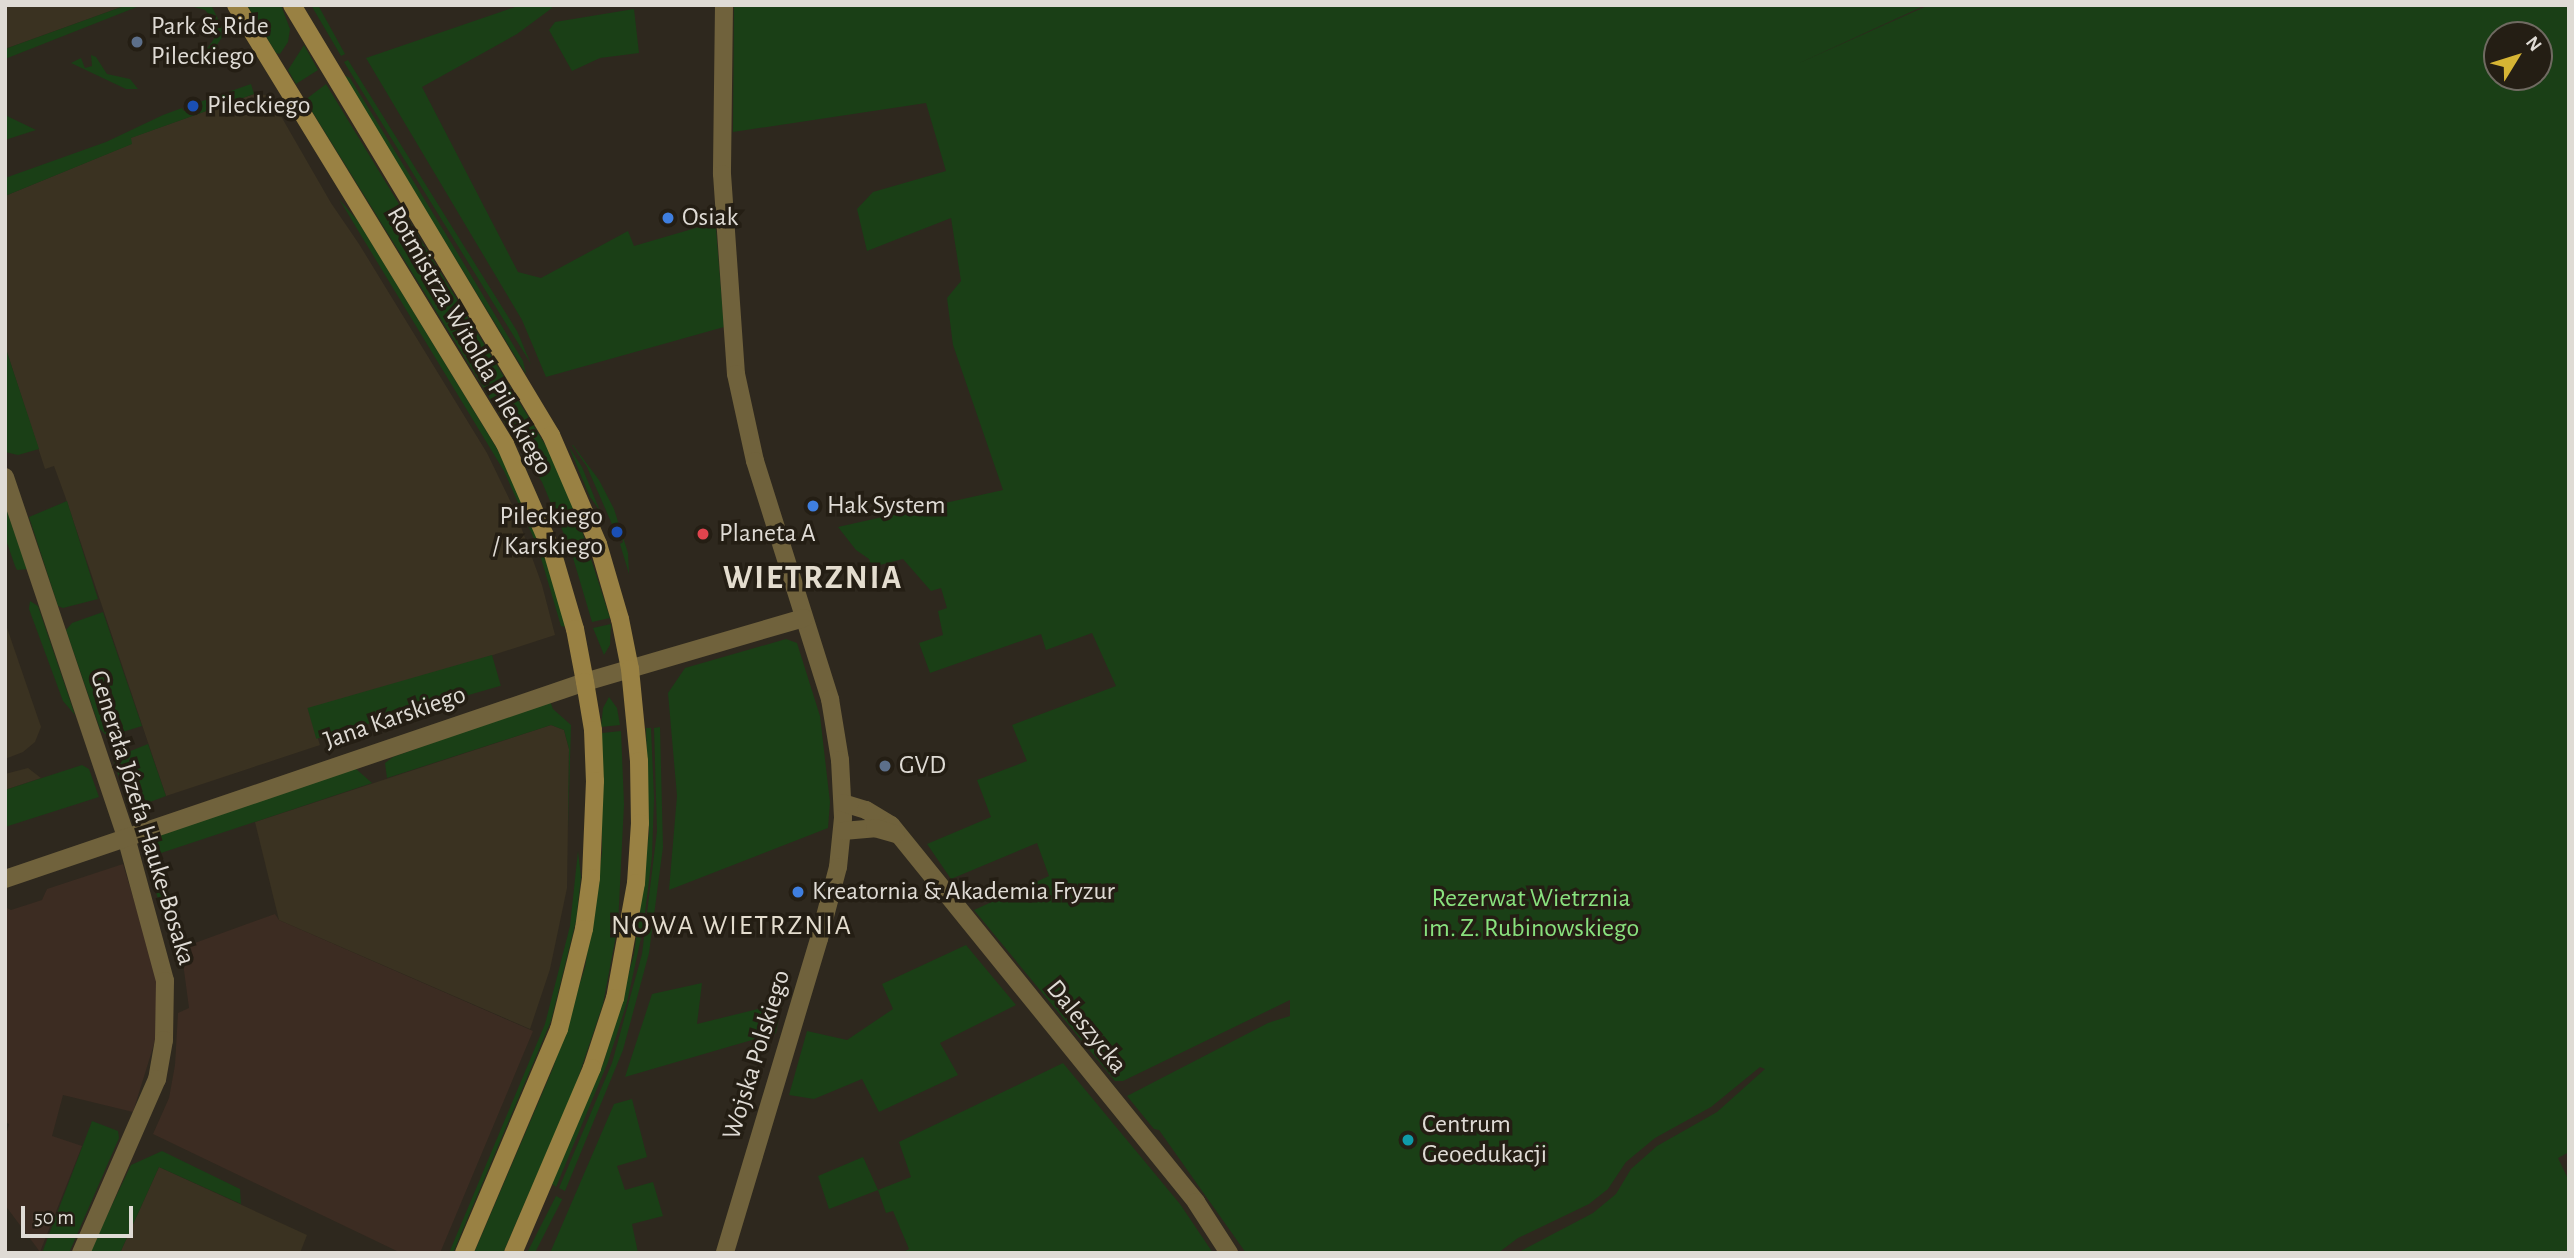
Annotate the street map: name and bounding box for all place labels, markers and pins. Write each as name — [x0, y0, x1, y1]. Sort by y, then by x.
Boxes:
place label: Park & Ride Pileckiego — [151, 11, 269, 72]
marker: Park & Ride Pileckiego — [129, 34, 145, 50]
place label: Pileckiego — [207, 90, 311, 122]
marker: Pileckiego — [185, 98, 201, 114]
place label: Osiak — [682, 202, 738, 234]
marker: Osiak — [660, 210, 676, 226]
place label: Hak System — [827, 490, 946, 522]
marker: Hak System — [805, 498, 821, 514]
place label: Pileckiego / Karskiego — [492, 501, 603, 562]
place label: Planeta A — [719, 518, 816, 550]
marker: Pileckiego / Karskiego — [609, 524, 625, 540]
marker: Planeta A — [693, 524, 713, 544]
place label: GVD — [899, 750, 946, 782]
marker: GVD — [877, 758, 893, 774]
place label: Kreatornia & Akademia Fryzur — [812, 876, 1115, 908]
marker: Kreatornia & Akademia Fryzur — [790, 884, 806, 900]
place label: Centrum Geoedukacji — [1422, 1109, 1547, 1170]
marker: Centrum Geoedukacji — [1400, 1132, 1416, 1148]

